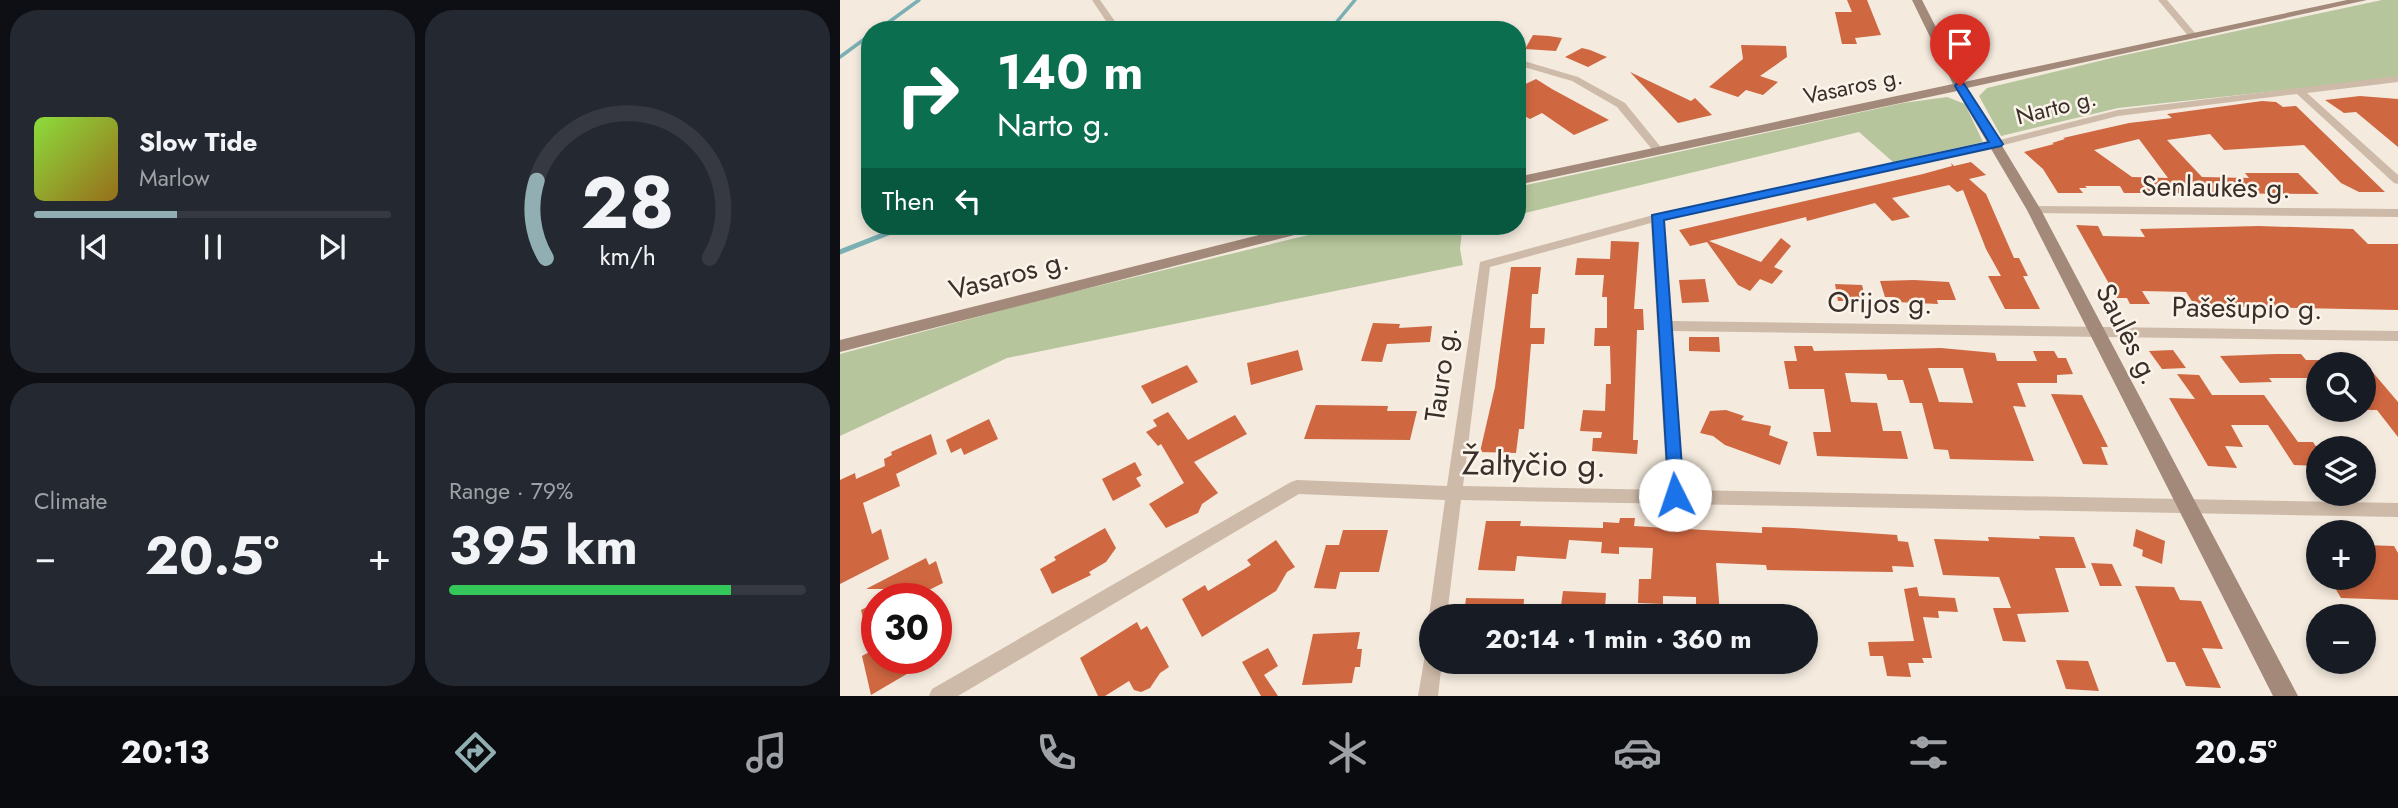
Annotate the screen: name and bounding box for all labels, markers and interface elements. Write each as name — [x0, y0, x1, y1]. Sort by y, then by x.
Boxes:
pin — [1930, 14, 1990, 86]
icon: arrive — [1941, 25, 1979, 63]
text: 140 m — [997, 37, 1143, 107]
icon: right — [882, 49, 973, 140]
street label: Vasaros g. — [1800, 59, 1906, 113]
street label: Narto g. — [2012, 81, 2100, 133]
text: Narto g. — [997, 102, 1111, 148]
text: Slow Tide — [139, 123, 258, 161]
text: 28 — [581, 150, 674, 255]
text: Marlow — [139, 161, 210, 195]
street label: Senlaukės g. — [2141, 165, 2291, 209]
text: Then — [882, 182, 935, 220]
icon: left — [949, 182, 987, 220]
icon: previous — [75, 228, 113, 266]
icon: pause — [194, 228, 232, 266]
icon: next — [313, 228, 351, 266]
text: km/h — [599, 238, 656, 274]
street label: Vasaros g. — [945, 239, 1073, 311]
street label: Saulės g. — [2085, 276, 2171, 392]
street label: Orijos g. — [1827, 282, 1933, 324]
street label: Pašešupio g. — [2171, 286, 2323, 330]
street label: Tauro g. — [1414, 324, 1468, 424]
map controls — [2306, 352, 2376, 674]
button: search — [2306, 352, 2376, 422]
button: layers — [2306, 436, 2376, 506]
street label: Žaltyčio g. — [1461, 439, 1607, 489]
position arrow — [1638, 458, 1712, 532]
text: Range · 79% — [449, 474, 573, 508]
text: Climate — [34, 484, 107, 518]
text: 395 km — [449, 508, 638, 584]
text: 20.5° — [145, 518, 279, 594]
button: + — [2306, 520, 2376, 590]
text: − — [34, 529, 56, 584]
text: + — [368, 529, 391, 584]
speed limit sign: 30 — [861, 583, 952, 674]
button: − — [2306, 604, 2376, 674]
text: 20:14 · 1 min · 360 m — [1485, 620, 1752, 658]
icon: directions — [451, 728, 500, 777]
icon: music — [742, 728, 791, 777]
icon: phone — [1032, 728, 1081, 777]
icon: climate — [1323, 728, 1372, 777]
icon: car — [1613, 728, 1662, 777]
icon: filters — [1904, 728, 1953, 777]
text: 20:13 — [121, 729, 209, 775]
text: 20.5° — [2194, 729, 2277, 775]

